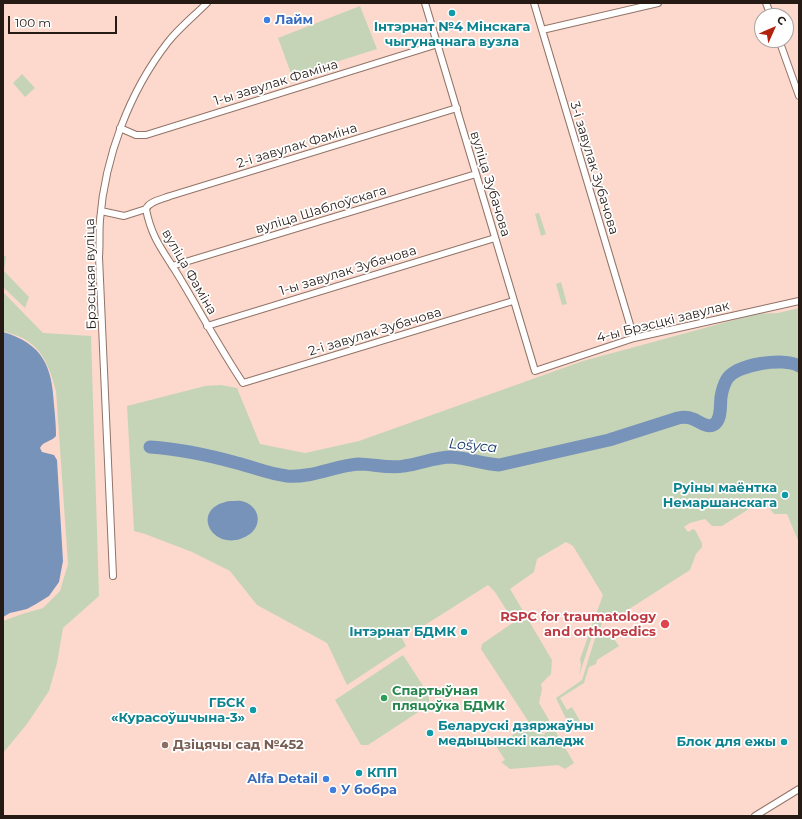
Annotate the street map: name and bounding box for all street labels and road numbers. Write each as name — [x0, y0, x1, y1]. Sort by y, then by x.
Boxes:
street label: 1-ы завулак Фаміна — [212, 57, 340, 109]
street label: 3-і завулак Зубачова — [566, 100, 622, 236]
street label: 2-і завулак Фаміна — [235, 120, 359, 172]
street label: вуліца Зубачова — [467, 129, 513, 239]
street label: вуліца Шаблоўскага — [254, 183, 388, 237]
street label: Брэсцкая вуліца — [82, 218, 100, 330]
street label: вуліца Фаміна — [158, 226, 220, 318]
street label: 1-ы завулак Зубачова — [278, 243, 418, 299]
street label: 4-ы Брэсцкі завулак — [595, 298, 731, 346]
street label: 2-і завулак Зубачова — [307, 304, 443, 360]

